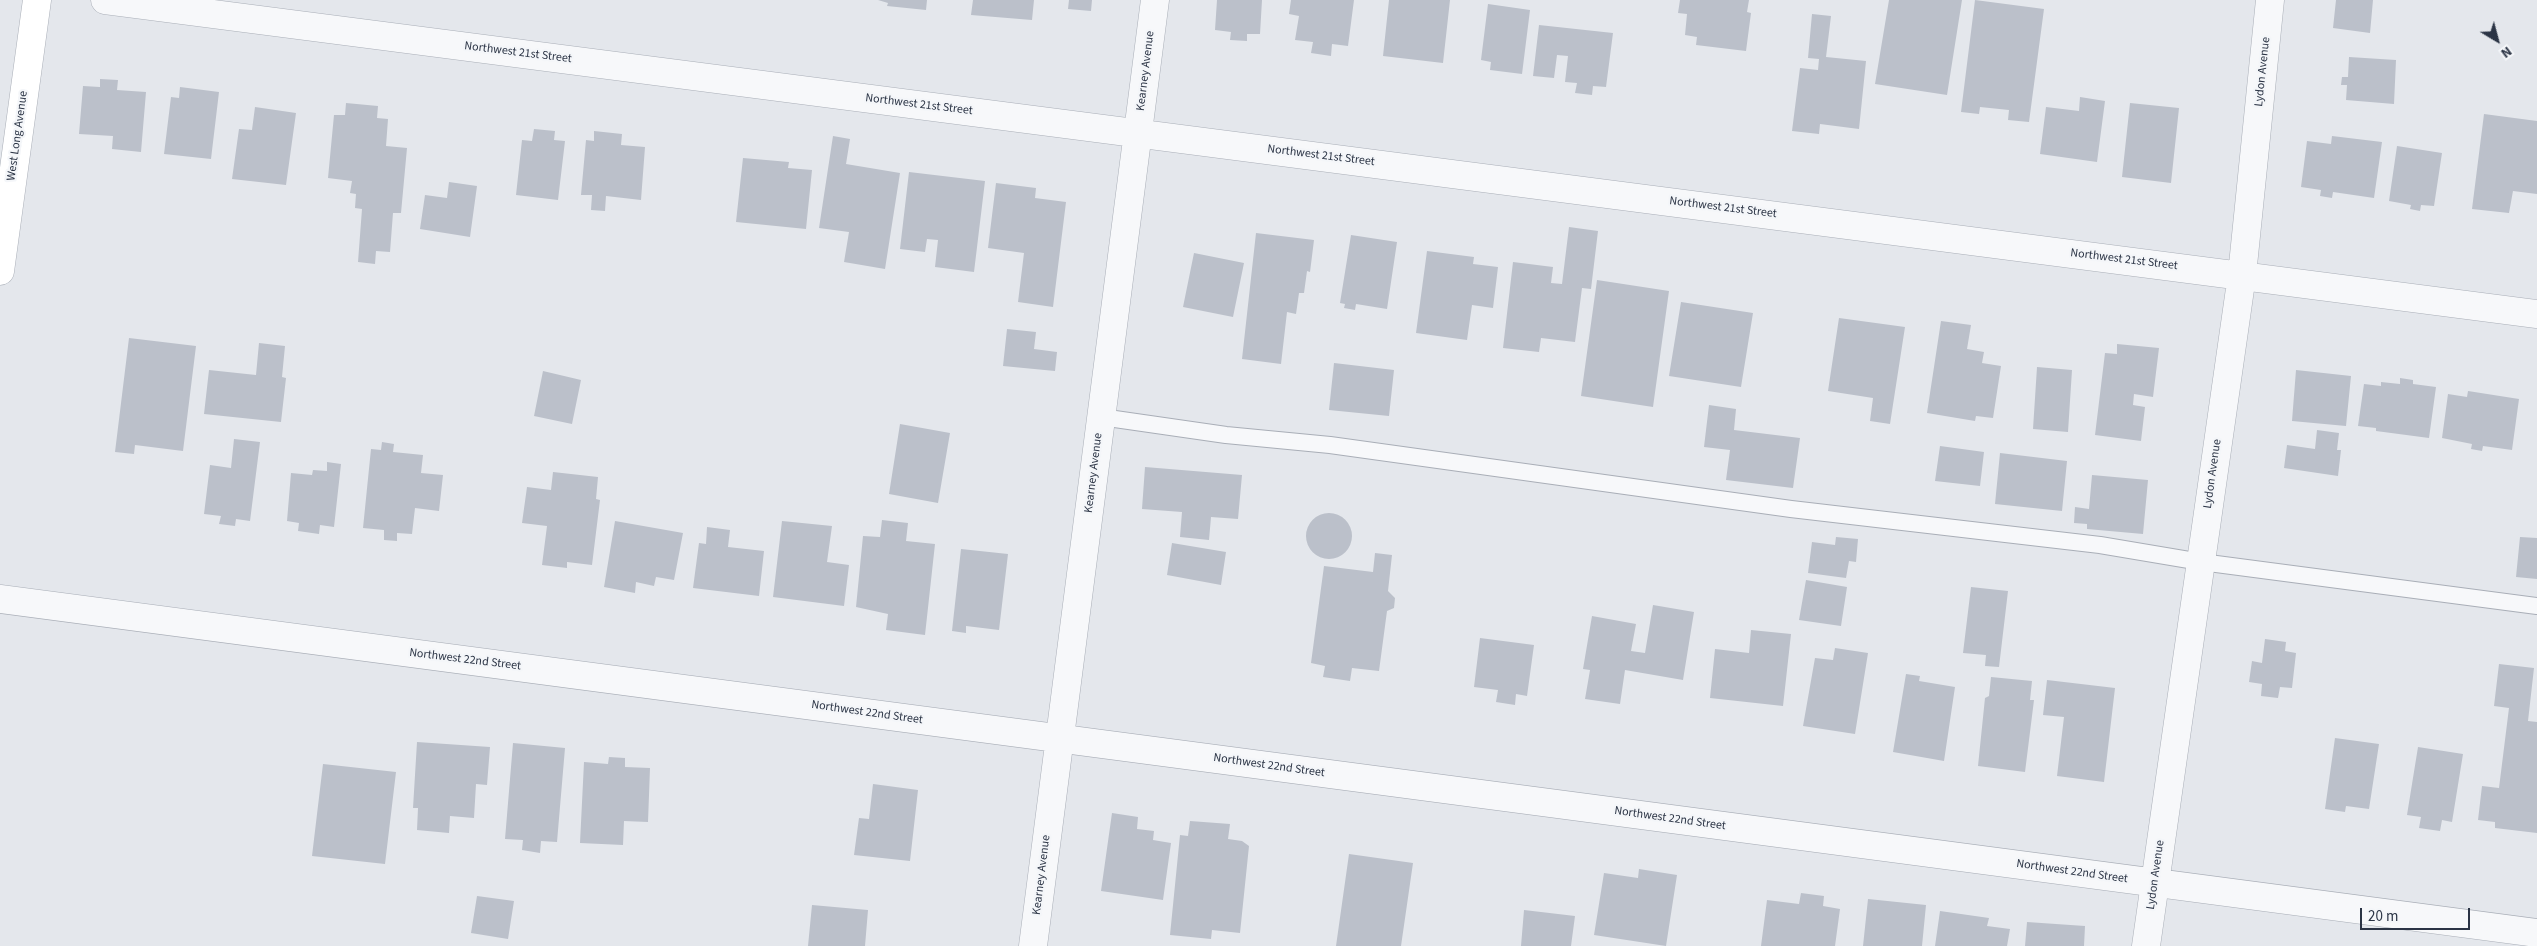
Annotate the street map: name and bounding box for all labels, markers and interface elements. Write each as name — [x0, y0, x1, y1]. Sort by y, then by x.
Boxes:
north arrow — [2472, 15, 2522, 65]
street label: Kearney Avenue — [1134, 30, 1158, 112]
street label: Lydon Avenue — [2252, 36, 2274, 108]
street label: Northwest 21st Street — [464, 39, 572, 67]
text: N — [2496, 41, 2516, 63]
street label: West Long Avenue — [5, 90, 31, 182]
street label: Northwest 21st Street — [865, 91, 973, 119]
street label: Northwest 21st Street — [1267, 142, 1375, 170]
street label: Northwest 21st Street — [1669, 194, 1777, 222]
street label: Northwest 21st Street — [2070, 246, 2178, 274]
street label: Kearney Avenue — [1082, 432, 1106, 514]
street label: Lydon Avenue — [2201, 438, 2225, 510]
street label: Northwest 22nd Street — [408, 646, 522, 674]
street label: Northwest 22nd Street — [810, 698, 924, 728]
street label: Northwest 22nd Street — [1212, 751, 1326, 781]
street label: Northwest 22nd Street — [1613, 804, 1727, 834]
street label: Kearney Avenue — [1030, 834, 1054, 916]
street label: Lydon Avenue — [2144, 839, 2168, 911]
street label: Northwest 22nd Street — [2015, 857, 2129, 887]
scale bar — [2362, 898, 2472, 930]
text: 20 m — [2368, 906, 2398, 927]

